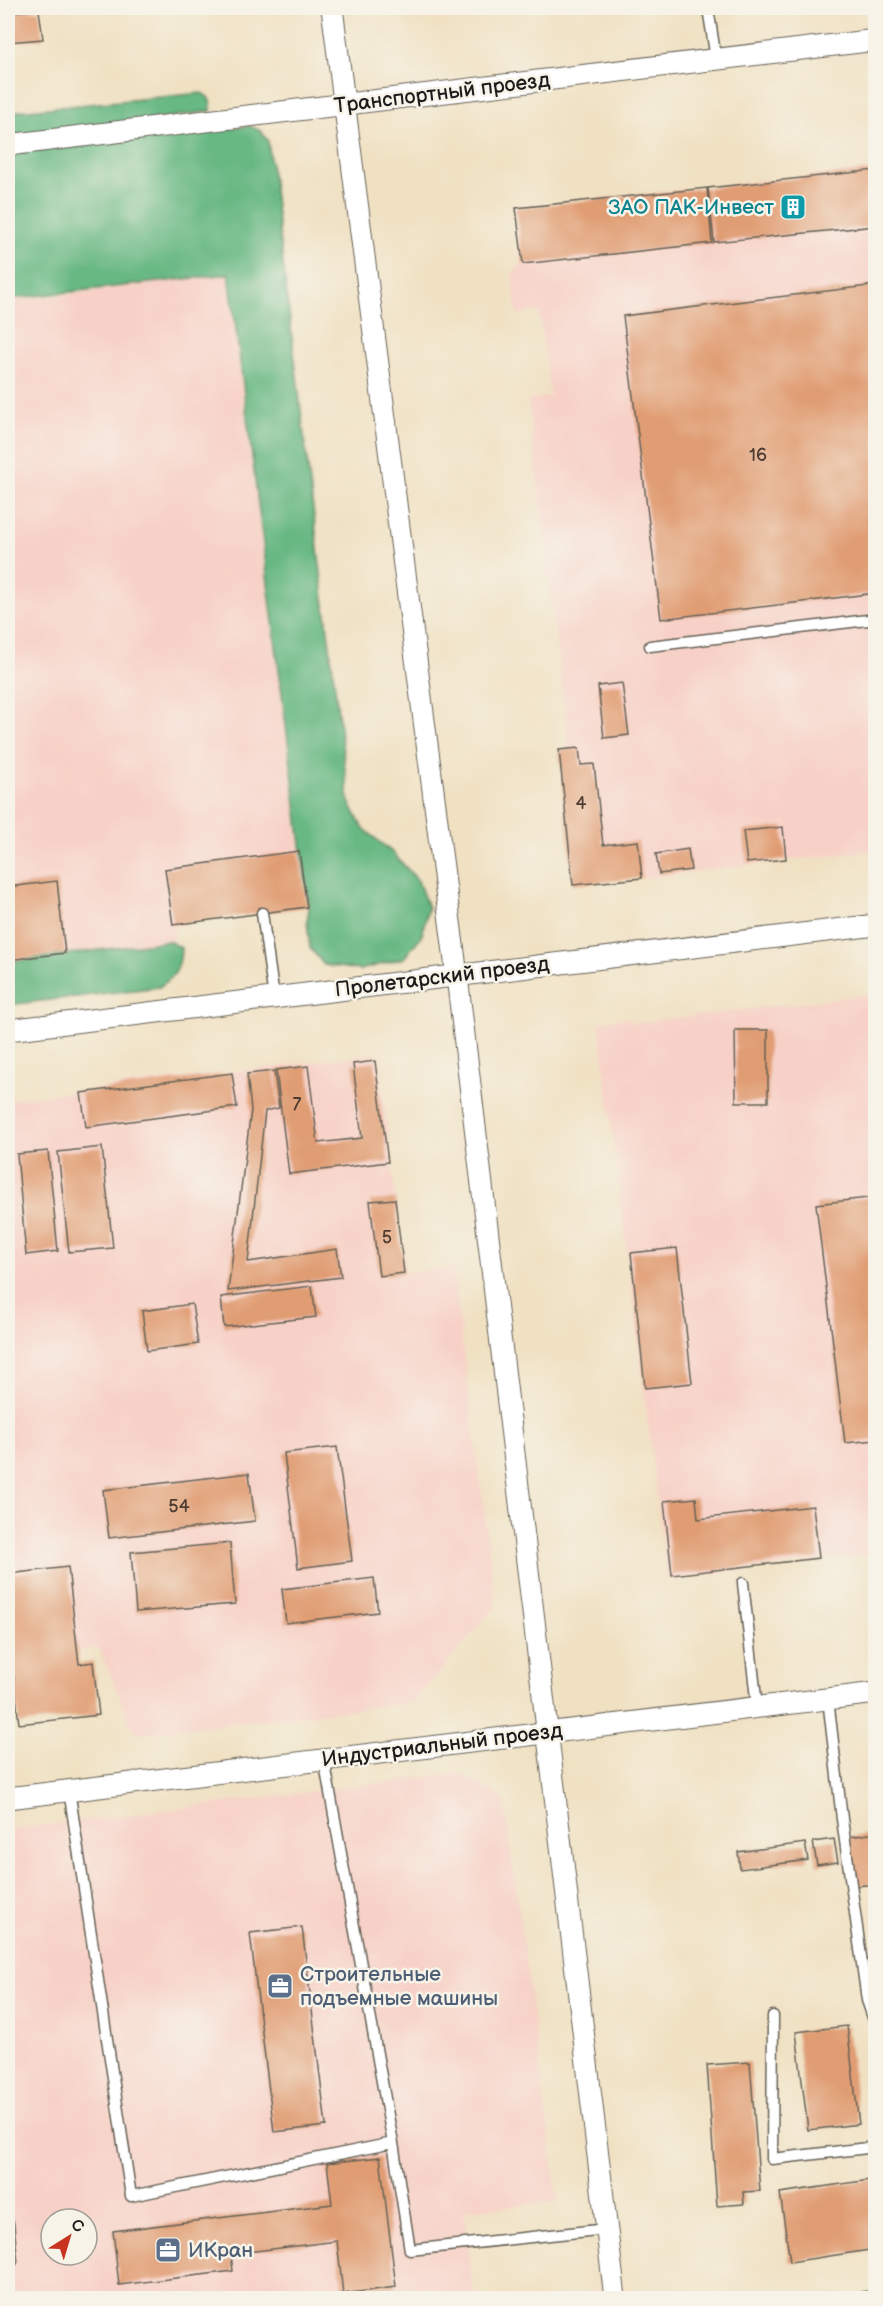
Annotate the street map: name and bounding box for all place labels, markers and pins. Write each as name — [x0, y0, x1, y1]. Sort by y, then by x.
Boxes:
building icon: ЗАО ПАК-Инвест — [778, 192, 808, 222]
place label: ЗАО ПАК-Инвест — [608, 195, 774, 220]
place label: Строительные подъемные машины — [300, 1962, 498, 2011]
office icon: Строительные подъемные машины — [265, 1971, 295, 2001]
office icon: ИКран — [153, 2235, 183, 2265]
place label: ИКран — [188, 2238, 253, 2263]

